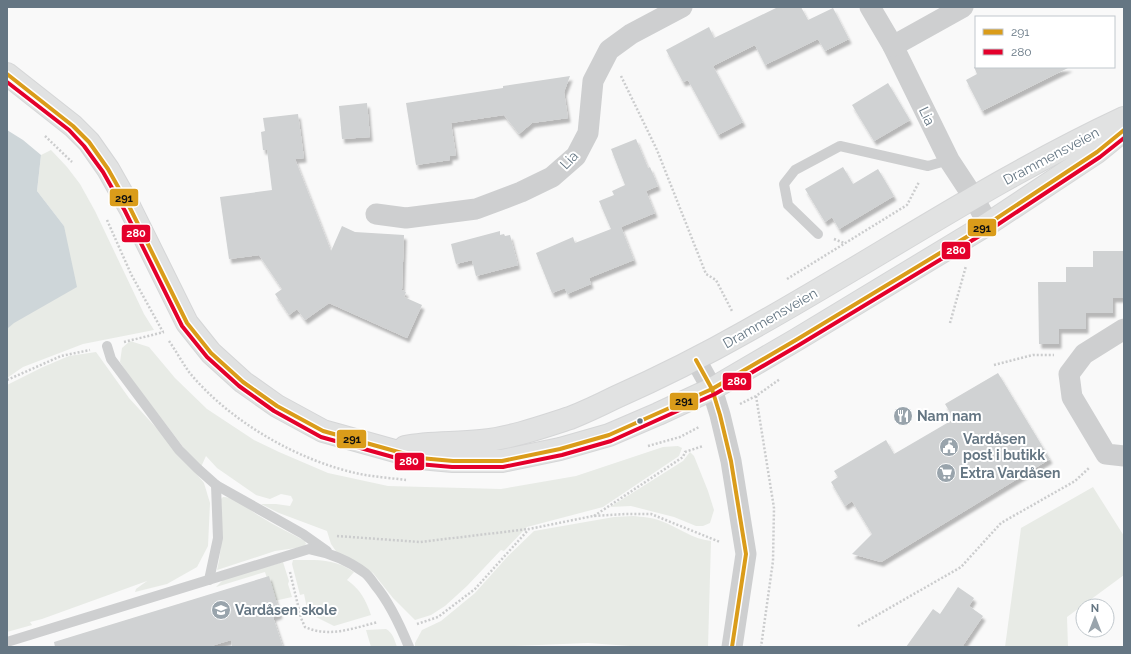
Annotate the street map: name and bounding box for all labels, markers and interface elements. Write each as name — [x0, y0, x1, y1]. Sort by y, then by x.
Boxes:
legend — [975, 16, 1115, 68]
text: 291 — [1011, 25, 1029, 39]
text: 280 — [1011, 45, 1032, 59]
street label: Lia — [916, 104, 938, 128]
street label: Drammensveien — [1000, 124, 1102, 188]
street label: Lia — [557, 148, 581, 172]
line badge: 291 — [109, 188, 139, 207]
text: 291 — [115, 192, 134, 205]
line badge: 291 — [967, 218, 997, 237]
text: 291 — [973, 222, 992, 235]
line badge: 280 — [121, 224, 151, 243]
text: 280 — [126, 227, 146, 240]
line badge: 280 — [941, 241, 971, 260]
text: 280 — [946, 244, 966, 257]
street label: Drammensveien — [720, 285, 820, 351]
line badge: 280 — [722, 372, 752, 391]
text: 280 — [727, 375, 747, 388]
line badge: 291 — [669, 392, 699, 411]
text: 291 — [675, 395, 694, 408]
restaurant icon: Nam nam — [892, 405, 914, 427]
place label: Nam nam — [917, 408, 982, 424]
unlabelled marker — [635, 416, 645, 426]
line badge: 291 — [336, 429, 367, 449]
place label: Vardåsen post i butikk — [963, 431, 1045, 463]
text: 291 — [343, 433, 362, 446]
public building icon: Vardåsen post i butikk — [938, 436, 960, 458]
line badge: 280 — [394, 452, 425, 471]
text: 280 — [399, 455, 419, 468]
supermarket icon: Extra Vardåsen — [935, 462, 957, 484]
place label: Extra Vardåsen — [960, 465, 1060, 481]
north arrow — [1075, 598, 1115, 638]
school or university icon: Vardåsen skole — [210, 599, 232, 621]
place label: Vardåsen skole — [235, 602, 338, 618]
text: N — [1091, 602, 1099, 615]

